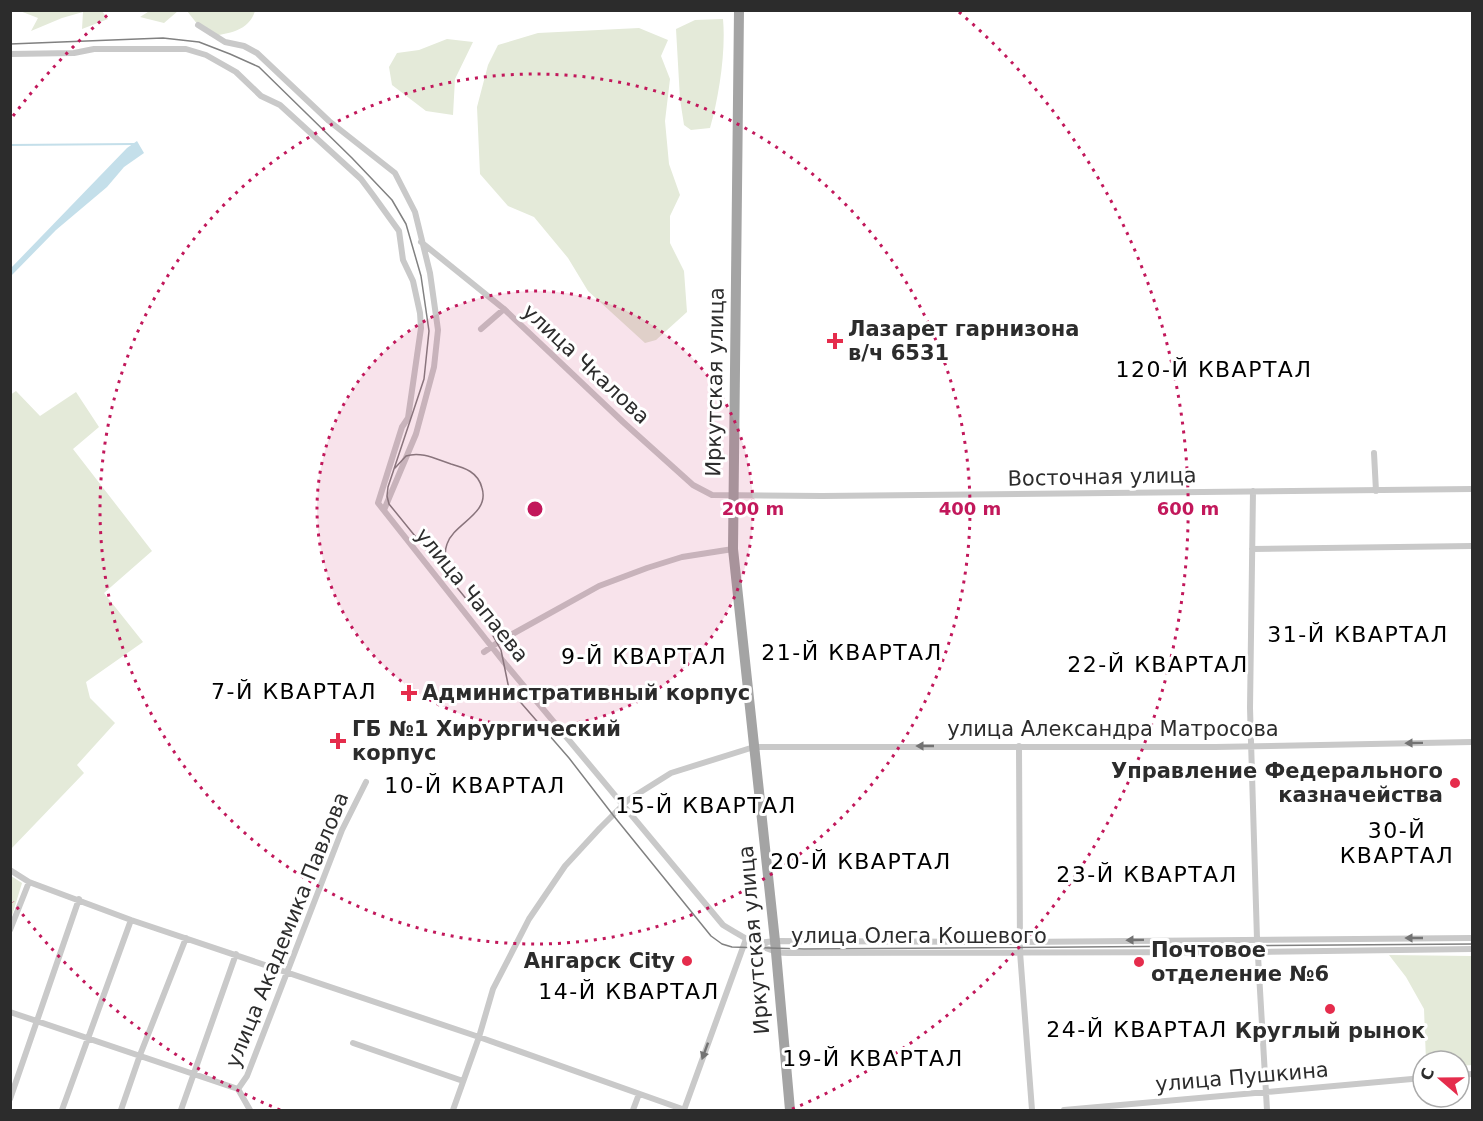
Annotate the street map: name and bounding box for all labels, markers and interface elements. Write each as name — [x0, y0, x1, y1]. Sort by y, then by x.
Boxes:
street label: Иркутская улица — [701, 287, 729, 477]
street label: улица Чкалова — [518, 299, 654, 429]
place label: Лазарет гарнизона в/ч 6531 — [848, 317, 1079, 365]
marker: Лазарет гарнизона в/ч 6531 — [826, 332, 844, 350]
district label: 120-Й КВАРТАЛ — [1116, 357, 1312, 382]
street label: Восточная улица — [1007, 463, 1197, 491]
text: 200 m — [722, 498, 784, 519]
text: 400 m — [939, 498, 1001, 519]
text: 600 m — [1157, 498, 1219, 519]
centre of rings — [525, 499, 545, 519]
street label: улица Чапаева — [411, 523, 533, 667]
district label: 31-Й КВАРТАЛ — [1267, 622, 1449, 647]
district label: 21-Й КВАРТАЛ — [761, 640, 943, 665]
district label: 9-Й КВАРТАЛ — [561, 644, 727, 669]
district label: 22-Й КВАРТАЛ — [1067, 652, 1249, 677]
district label: 7-Й КВАРТАЛ — [211, 679, 377, 704]
place label: Административный корпус — [422, 681, 750, 705]
marker: Административный корпус — [400, 684, 418, 702]
place label: ГБ №1 Хирургический корпус — [352, 717, 621, 765]
street label: улица Александра Матросова — [947, 717, 1279, 741]
marker: ГБ №1 Хирургический корпус — [329, 732, 347, 750]
one-way arrow — [1405, 738, 1424, 748]
one-way arrow — [916, 741, 935, 751]
place label: Управление Федерального казначейства — [1111, 759, 1443, 807]
district label: 10-Й КВАРТАЛ — [384, 773, 566, 798]
marker: Управление Федерального казначейства — [1448, 776, 1462, 790]
street label: улица Академика Павлова — [221, 789, 353, 1071]
district label: 15-Й КВАРТАЛ — [615, 793, 797, 818]
district label: 30-Й КВАРТАЛ — [1340, 818, 1454, 868]
street label: Иркутская улица — [734, 845, 774, 1035]
district label: 20-Й КВАРТАЛ — [770, 849, 952, 874]
district label: 23-Й КВАРТАЛ — [1056, 862, 1238, 887]
street label: улица Олега Кошевого — [791, 924, 1047, 948]
one-way arrow — [1405, 933, 1424, 943]
one-way arrow — [1126, 935, 1145, 945]
place label: Почтовое отделение №6 — [1151, 938, 1329, 986]
place label: Ангарск City — [524, 949, 675, 973]
marker: Ангарск City — [680, 954, 694, 968]
marker: Почтовое отделение №6 — [1132, 955, 1146, 969]
district label: 14-Й КВАРТАЛ — [538, 979, 720, 1004]
marker: Круглый рынок — [1323, 1002, 1337, 1016]
district label: 24-Й КВАРТАЛ — [1046, 1017, 1228, 1042]
place label: Круглый рынок — [1235, 1019, 1425, 1043]
one-way arrow — [700, 1042, 710, 1060]
district label: 19-Й КВАРТАЛ — [782, 1046, 964, 1071]
north arrow — [1411, 1049, 1471, 1109]
street label: улица Пушкина — [1154, 1057, 1330, 1097]
text: С — [1416, 1065, 1438, 1083]

